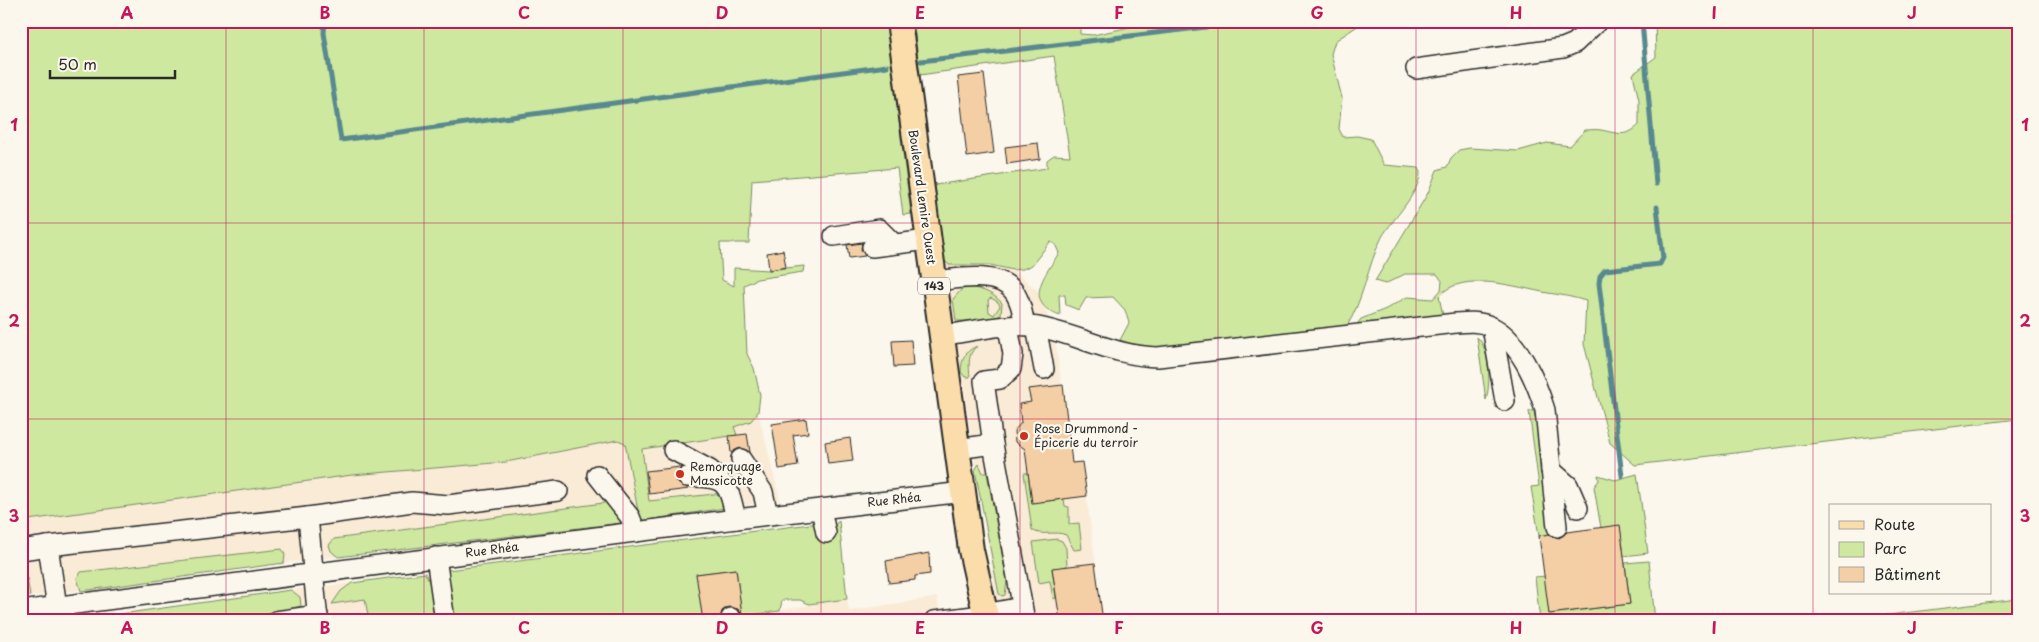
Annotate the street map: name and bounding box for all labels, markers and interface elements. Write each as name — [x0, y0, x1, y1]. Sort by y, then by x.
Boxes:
text: A — [121, 0, 134, 24]
text: B — [320, 0, 331, 24]
text: C — [518, 0, 530, 24]
text: D — [716, 0, 728, 24]
text: E — [915, 0, 925, 24]
text: F — [1114, 0, 1124, 24]
text: G — [1310, 0, 1324, 24]
text: H — [1510, 0, 1522, 24]
text: I — [1711, 0, 1717, 24]
text: J — [1907, 0, 1917, 24]
scale bar — [50, 48, 175, 80]
text: 50 m — [58, 52, 97, 75]
text: 1 — [10, 112, 18, 136]
text: 1 — [2021, 112, 2029, 136]
street label: Boulevard Lemire Ouest — [905, 128, 941, 266]
road number: 143 — [918, 278, 950, 294]
text: 2 — [8, 308, 20, 332]
text: 2 — [2019, 308, 2031, 332]
place label: Rose Drummond - Épicerie du terroir — [1034, 419, 1139, 451]
marker: Rose Drummond - Épicerie du terroir — [1018, 430, 1030, 442]
place label: Remorquage Massicotte — [690, 457, 761, 489]
marker: Remorquage Massicotte — [674, 468, 686, 480]
street label: Rue Rhéa — [866, 487, 922, 511]
text: 3 — [9, 503, 19, 527]
text: 3 — [2020, 503, 2030, 527]
legend — [1829, 504, 1992, 594]
text: Route — [1874, 512, 1915, 535]
text: Parc — [1874, 536, 1907, 559]
street label: Rue Rhéa — [464, 537, 520, 561]
text: Bâtiment — [1874, 562, 1941, 585]
text: A — [121, 615, 134, 639]
text: B — [320, 615, 331, 639]
text: C — [518, 615, 530, 639]
text: D — [716, 615, 728, 639]
text: E — [915, 615, 925, 639]
text: F — [1114, 615, 1124, 639]
text: G — [1310, 615, 1324, 639]
text: H — [1510, 615, 1522, 639]
text: I — [1711, 615, 1717, 639]
text: J — [1907, 615, 1917, 639]

